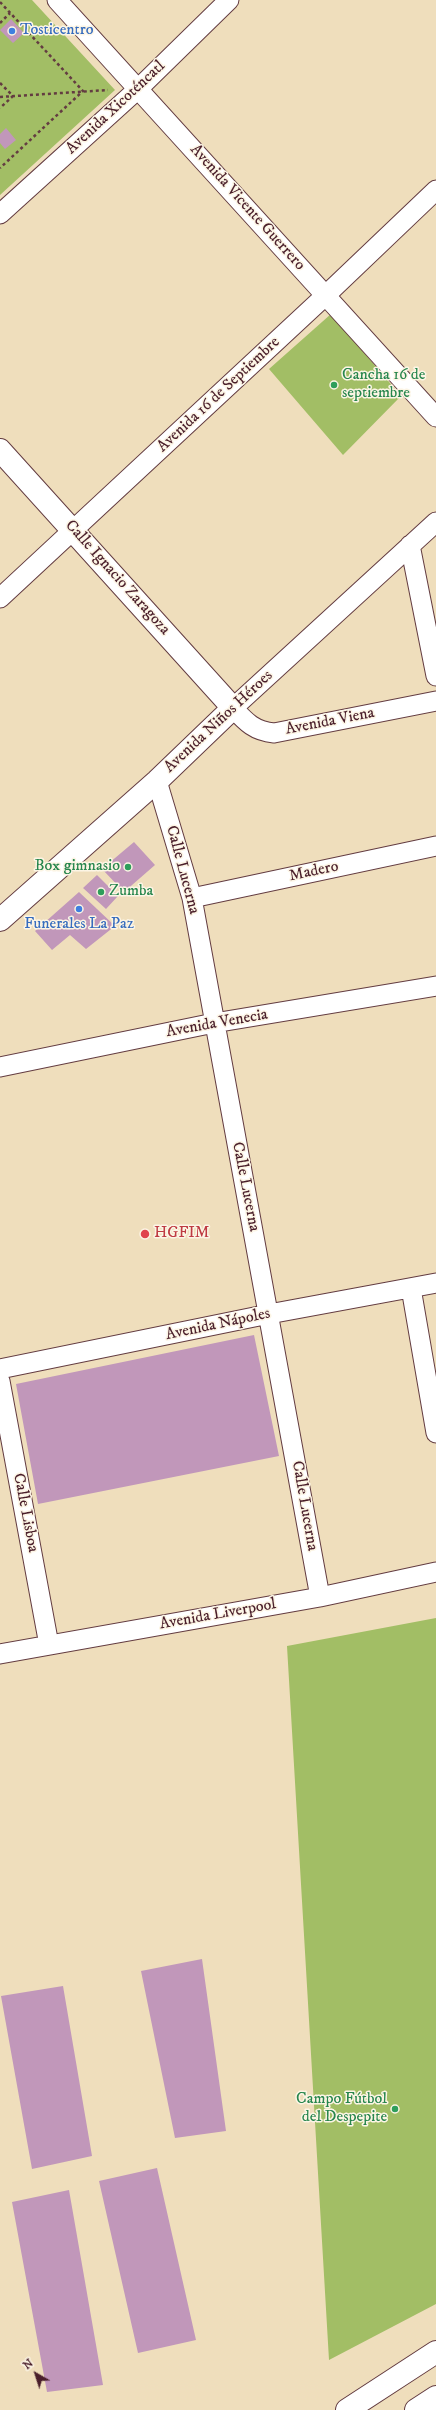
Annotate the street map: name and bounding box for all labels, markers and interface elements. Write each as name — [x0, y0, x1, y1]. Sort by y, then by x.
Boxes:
place label: Tosticentro — [20, 21, 93, 41]
marker: Tosticentro — [7, 26, 17, 36]
street label: Avenida Xicoténcatl — [63, 57, 169, 159]
street label: Avenida Vicente Guerrero — [185, 141, 309, 275]
street label: Avenida 16 de Septiembre — [154, 333, 284, 457]
place label: Cancha 16 de septiembre — [342, 366, 425, 404]
marker: Cancha 16 de septiembre — [329, 380, 339, 390]
street label: Calle Ignacio Zaragoza — [60, 517, 174, 639]
street label: Avenida Niños Héroes — [161, 667, 277, 777]
street label: Avenida Viena — [284, 704, 376, 740]
street label: Calle Lucerna — [161, 824, 203, 916]
place label: Box gimnasio — [34, 857, 120, 877]
street label: Madero — [288, 857, 340, 887]
marker: Box gimnasio — [123, 862, 133, 872]
place label: Zumba — [109, 882, 153, 902]
marker: Zumba — [96, 887, 106, 897]
marker: Funerales La Paz — [74, 904, 84, 914]
place label: Funerales La Paz — [24, 915, 134, 935]
street label: Avenida Venecia — [165, 1006, 269, 1042]
street label: Calle Lucerna — [227, 1141, 263, 1233]
place label: HGFIM — [154, 1224, 209, 1244]
marker: HGFIM — [139, 1228, 151, 1240]
street label: Avenida Nápoles — [164, 1305, 272, 1345]
street label: Calle Lucerna — [287, 1460, 321, 1552]
street label: Calle Lisboa — [8, 1472, 42, 1554]
street label: Avenida Liverpool — [158, 1595, 278, 1635]
place label: Campo Fútbol del Despepite — [296, 2090, 387, 2128]
marker: Campo Fútbol del Despepite — [390, 2104, 400, 2114]
north arrow — [16, 2354, 56, 2394]
text: N — [21, 2356, 36, 2373]

